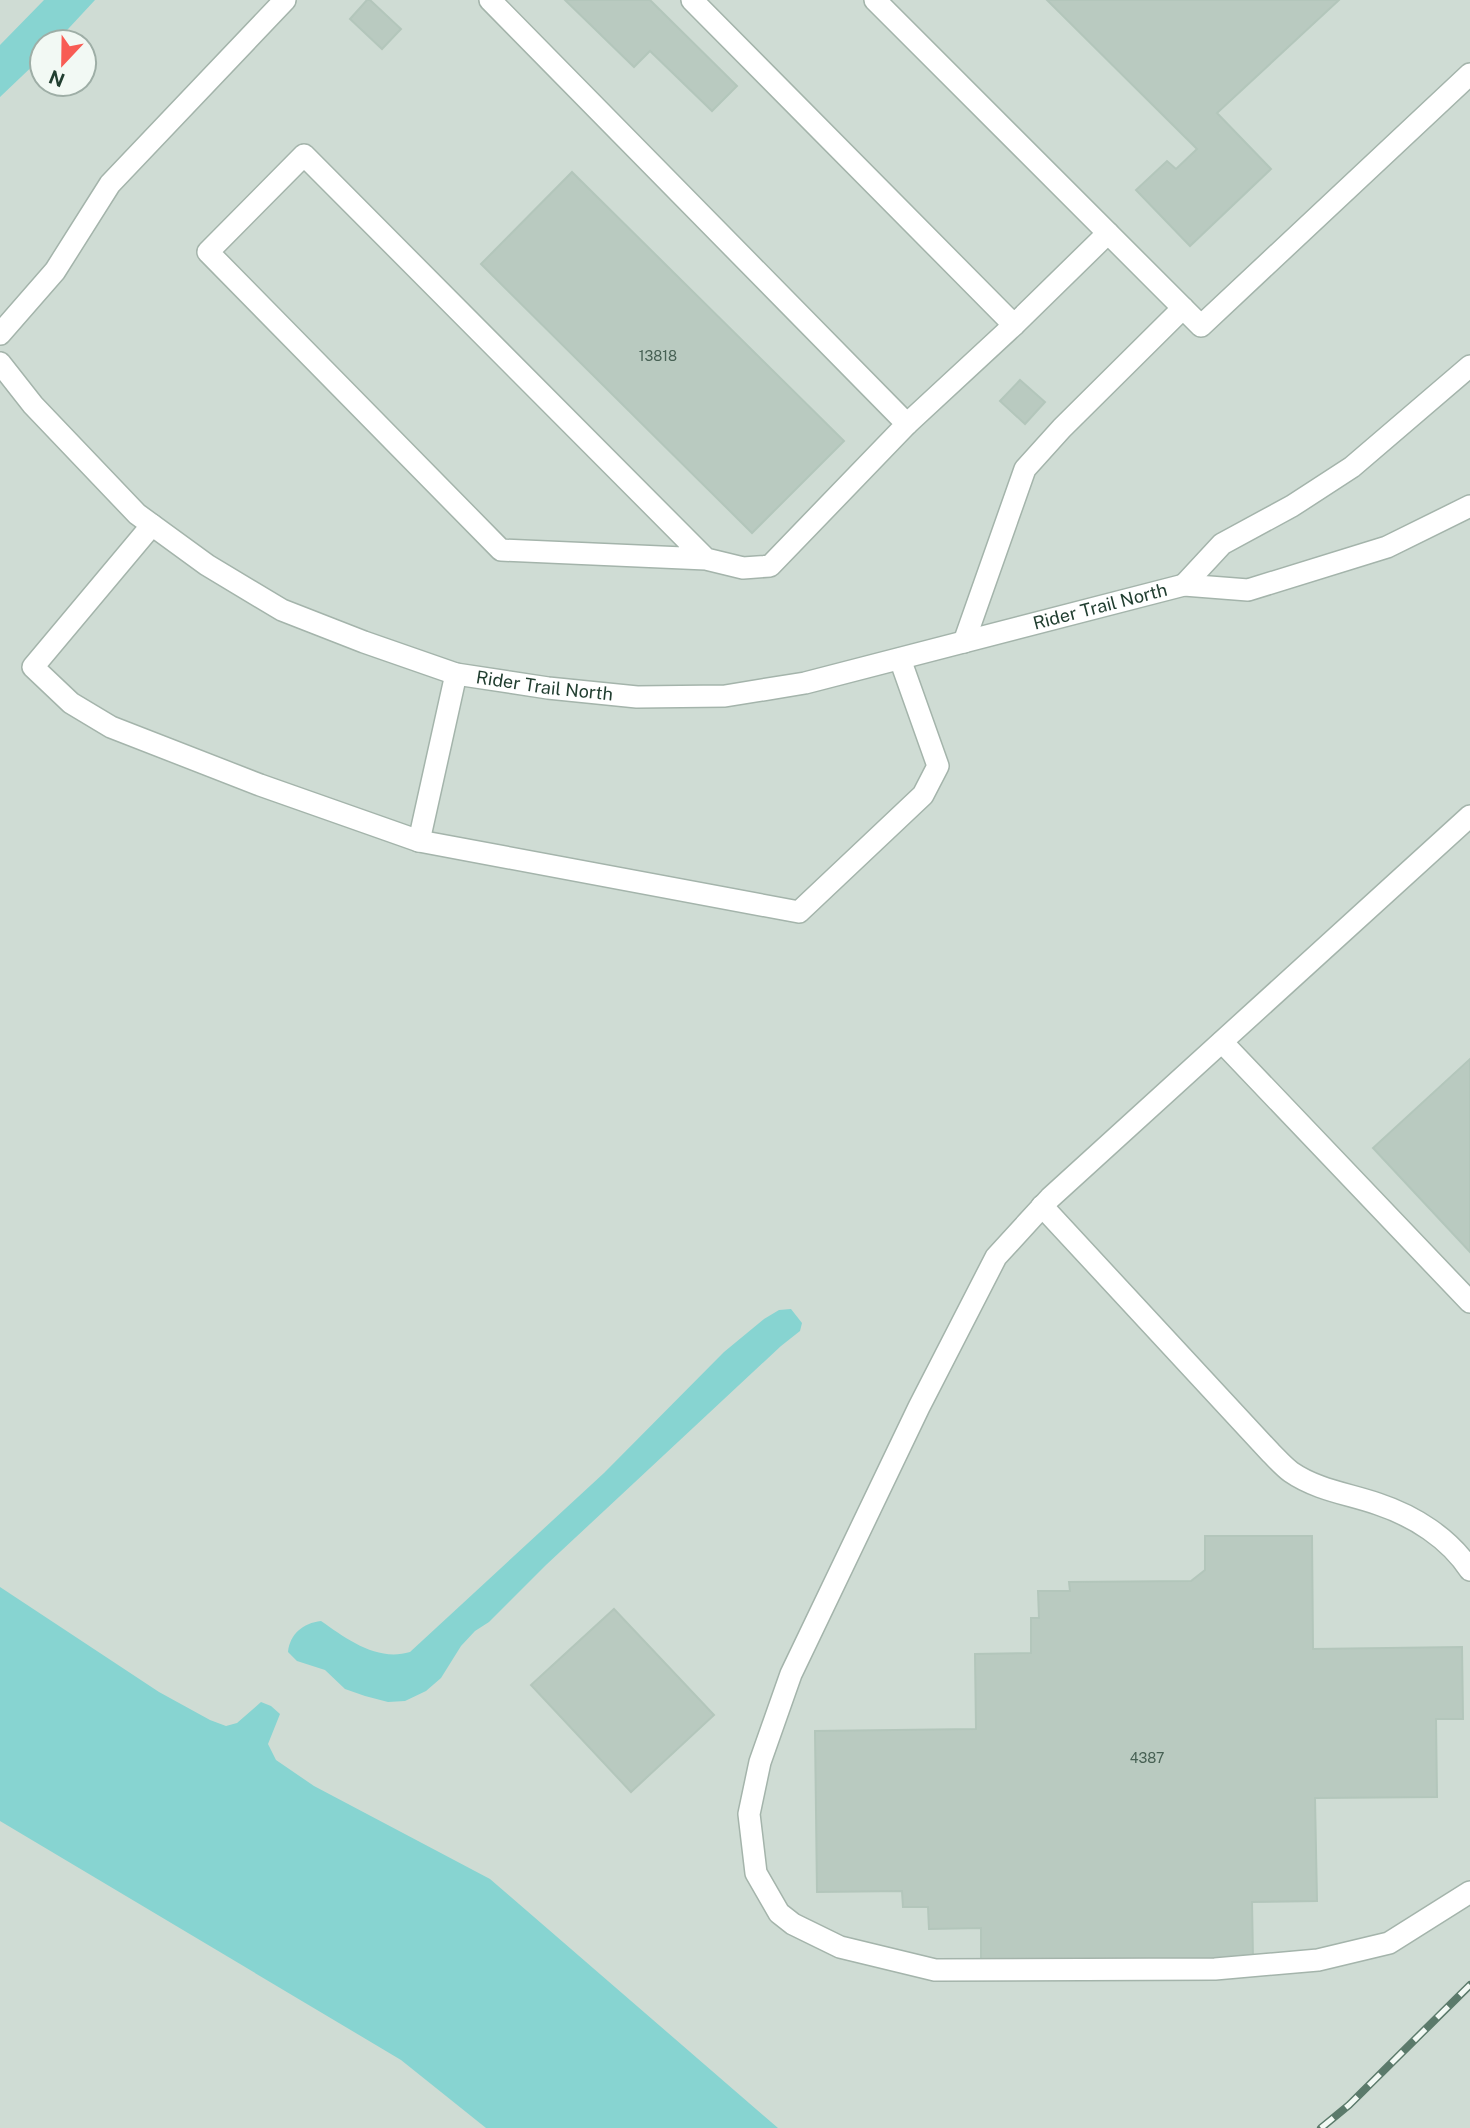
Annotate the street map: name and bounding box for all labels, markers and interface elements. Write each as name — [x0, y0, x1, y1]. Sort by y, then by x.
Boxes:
north arrow — [28, 28, 98, 98]
text: N — [46, 66, 68, 92]
house number: 13818 — [639, 348, 677, 364]
street label: Rider Trail North — [1031, 579, 1169, 634]
street label: Rider Trail North — [475, 666, 614, 705]
house number: 4387 — [1130, 1750, 1164, 1766]

